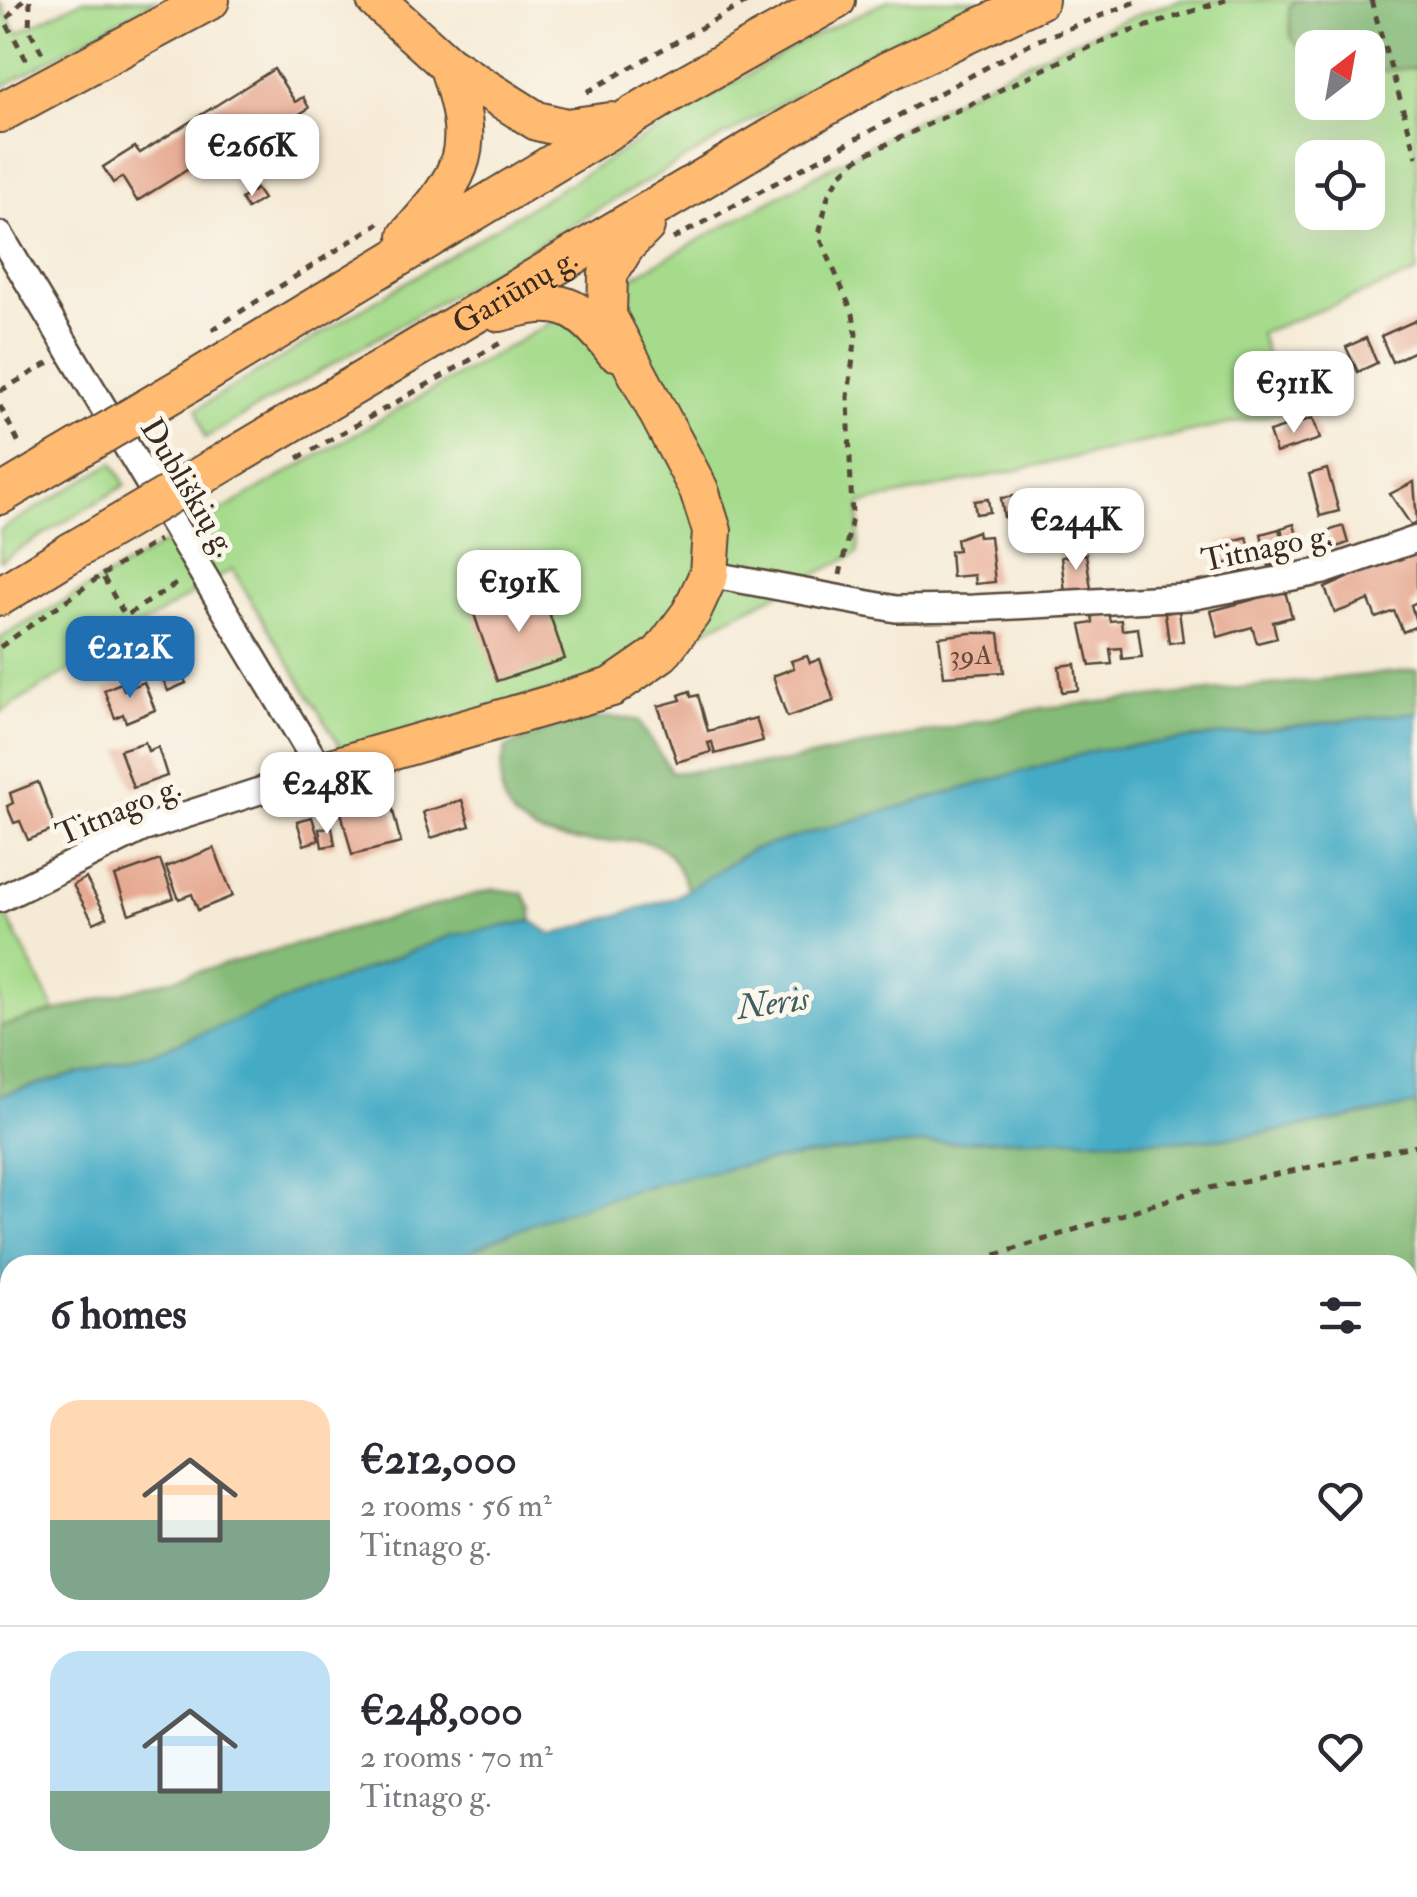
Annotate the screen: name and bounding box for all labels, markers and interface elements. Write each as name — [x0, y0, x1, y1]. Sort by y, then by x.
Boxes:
north arrow — [1295, 30, 1385, 120]
map controls — [1295, 30, 1385, 230]
pin: €266K — [182, 114, 322, 199]
text: €266K — [207, 126, 297, 166]
button: locate — [1295, 140, 1385, 230]
street label: Gariūnų g. — [445, 239, 585, 344]
pin: €311K — [1224, 351, 1364, 436]
text: €311K — [1256, 363, 1332, 403]
street label: Dubliškių g. — [131, 411, 245, 564]
pin: €244K — [1006, 488, 1146, 573]
text: €244K — [1030, 500, 1122, 540]
street label: Titnago g. — [1198, 515, 1335, 581]
pin: €191K — [449, 550, 589, 635]
text: €191K — [479, 562, 559, 602]
pin: €212K — [60, 616, 200, 701]
text: €212K — [88, 628, 172, 668]
house number: 39A — [950, 638, 993, 673]
pin: €248K — [257, 752, 397, 837]
text: €248K — [282, 764, 372, 804]
street label: Titnago g. — [50, 767, 187, 855]
water label: Neris — [732, 976, 813, 1030]
icon: filters — [1313, 1288, 1368, 1343]
text: 6 homes — [50, 1289, 187, 1341]
text: €212,000 — [360, 1434, 517, 1486]
icon: home — [130, 1440, 250, 1560]
icon: heart — [1313, 1473, 1368, 1528]
text: 2 rooms · 56 m² — [360, 1486, 552, 1526]
text: Titnago g. — [360, 1526, 491, 1566]
text: €248,000 — [360, 1685, 523, 1737]
icon: home — [130, 1691, 250, 1811]
icon: heart — [1313, 1724, 1368, 1779]
text: 2 rooms · 70 m² — [360, 1737, 553, 1777]
text: Titnago g. — [360, 1777, 491, 1817]

